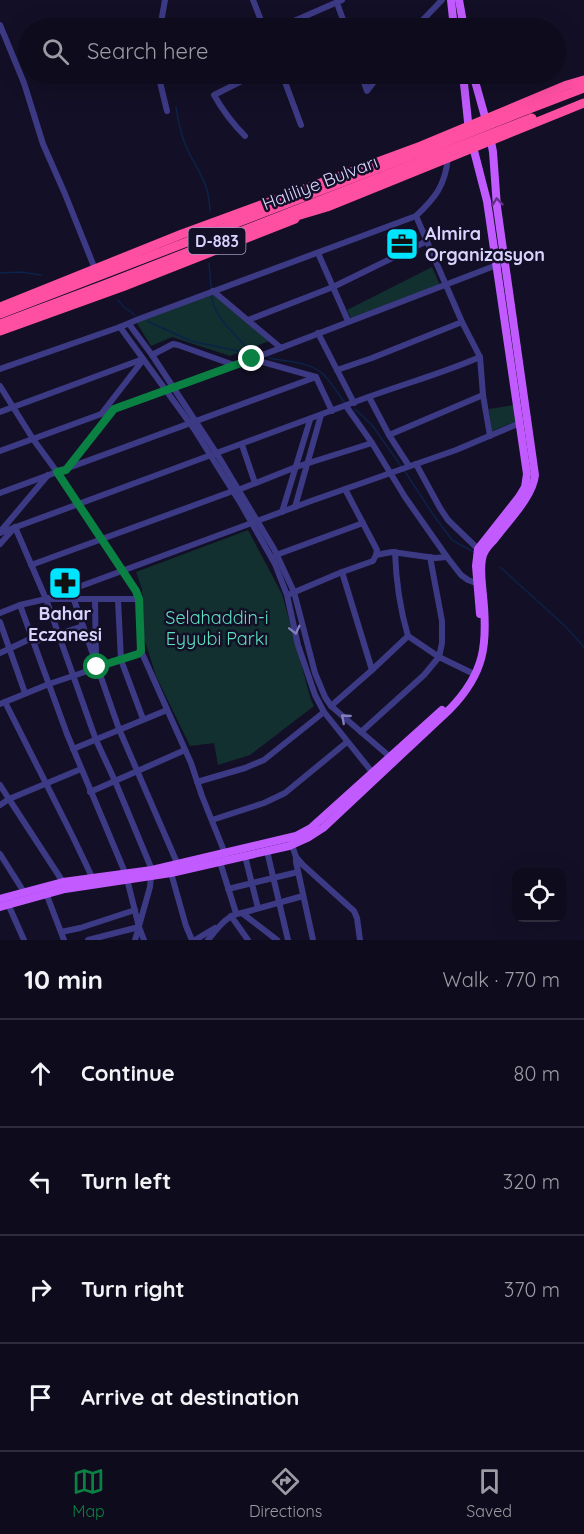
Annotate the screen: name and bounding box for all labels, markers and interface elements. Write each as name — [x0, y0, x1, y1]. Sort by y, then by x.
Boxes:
search box — [18, 18, 566, 84]
icon: search — [39, 35, 72, 68]
text: Search here — [87, 37, 208, 65]
street label: Haliliye Bulvarı — [259, 150, 381, 215]
one-way arrow — [491, 197, 504, 206]
place label: Almira Organizasyon — [425, 222, 545, 266]
office icon: Almira Organizasyon — [384, 226, 420, 262]
road number: D-883 — [188, 228, 246, 254]
route end — [238, 345, 264, 371]
pharmacy icon: Bahar Eczanesi — [47, 565, 83, 601]
place label: Bahar Eczanesi — [28, 602, 102, 646]
park label: Selahaddin-i Eyyubi Parkı — [165, 606, 269, 650]
one-way arrow — [287, 625, 300, 635]
route start — [83, 653, 109, 679]
one-way arrow — [341, 714, 352, 725]
map controls — [512, 868, 566, 922]
button: locate — [512, 868, 566, 922]
text: 10 min — [24, 963, 103, 996]
text: Walk · 770 m — [443, 967, 560, 992]
icon: ahead — [24, 1057, 57, 1090]
text: Continue — [81, 1059, 175, 1087]
text: 80 m — [514, 1061, 560, 1086]
icon: left — [24, 1165, 57, 1198]
text: Turn left — [81, 1167, 171, 1195]
text: 320 m — [503, 1169, 560, 1194]
icon: right — [24, 1273, 57, 1306]
text: Turn right — [81, 1275, 185, 1303]
text: 370 m — [504, 1277, 560, 1302]
icon: arrive — [24, 1381, 57, 1414]
text: Arrive at destination — [81, 1383, 299, 1411]
tab: Map — [72, 1465, 105, 1521]
tab: Directions — [249, 1465, 322, 1521]
tab: Saved — [466, 1465, 512, 1521]

